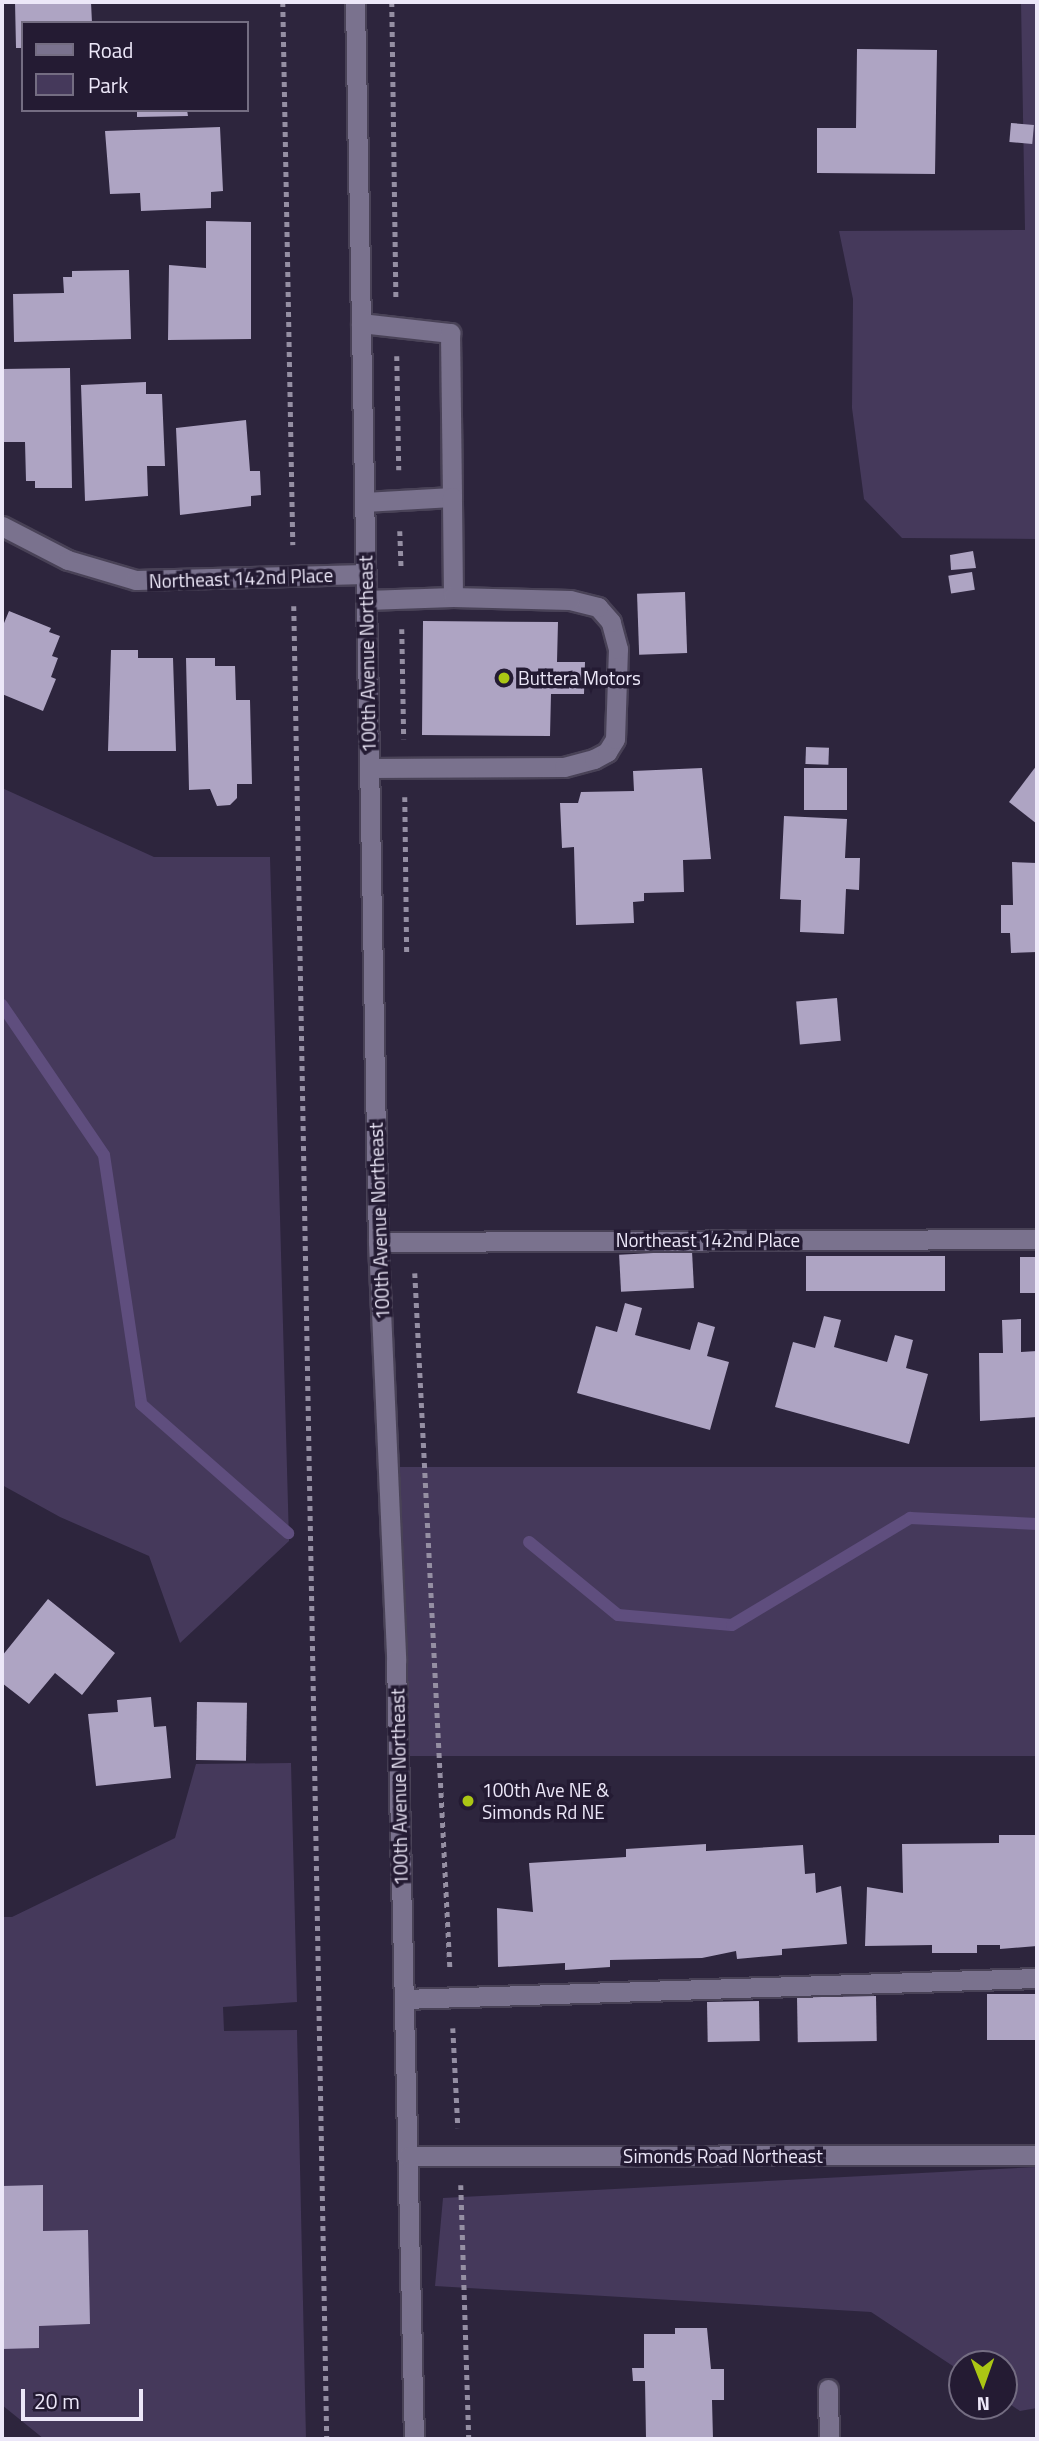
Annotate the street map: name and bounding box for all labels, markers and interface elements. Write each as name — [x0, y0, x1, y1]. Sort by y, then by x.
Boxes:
legend — [21, 21, 248, 112]
text: Road — [88, 34, 133, 66]
text: Park — [88, 69, 128, 101]
street label: 100th Avenue Northeast — [354, 555, 380, 753]
street label: Northeast 142nd Place — [148, 563, 334, 593]
place label: Buttera Motors — [518, 667, 641, 689]
marker: Buttera Motors — [496, 670, 512, 686]
street label: 100th Avenue Northeast — [364, 1122, 394, 1320]
street label: Northeast 142nd Place — [616, 1229, 800, 1251]
street label: 100th Avenue Northeast — [386, 1688, 412, 1886]
place label: 100th Ave NE & Simonds Rd NE — [482, 1779, 609, 1823]
marker: 100th Ave NE & Simonds Rd NE — [460, 1793, 476, 1809]
street label: Simonds Road Northeast — [623, 2145, 823, 2167]
north arrow — [948, 2350, 1018, 2420]
scale bar — [24, 2374, 147, 2418]
text: 20 m — [34, 2385, 80, 2417]
text: N — [977, 2390, 990, 2419]

